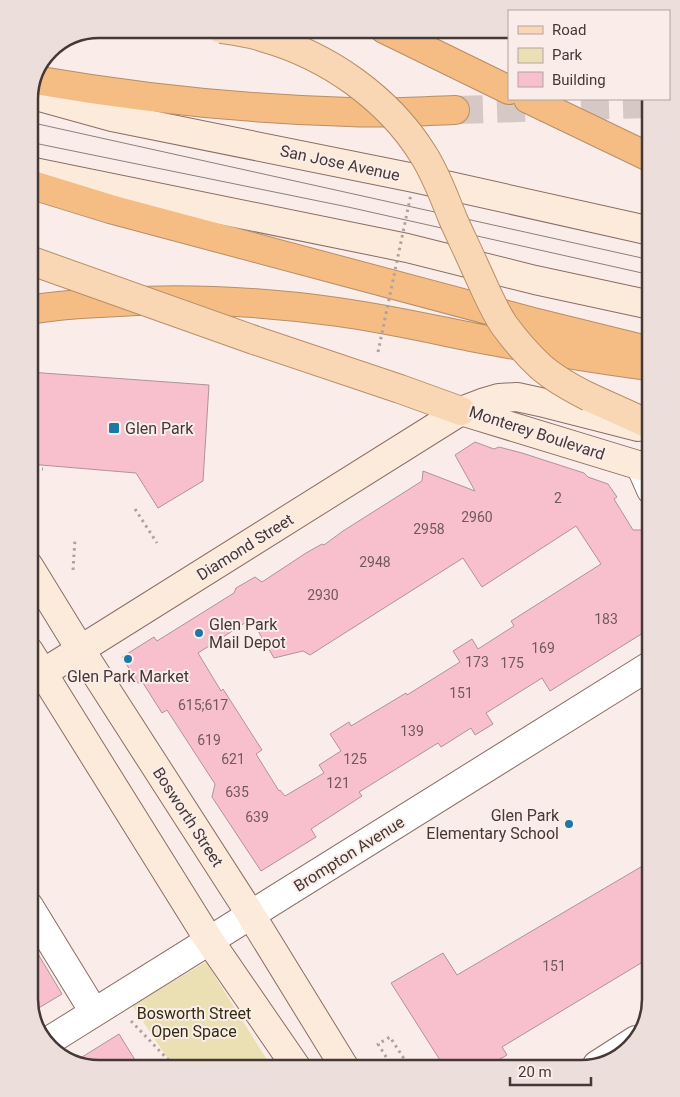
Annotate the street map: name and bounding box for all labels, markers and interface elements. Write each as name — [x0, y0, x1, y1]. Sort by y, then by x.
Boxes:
legend — [508, 10, 670, 100]
text: Road — [552, 21, 586, 39]
text: Park — [552, 46, 583, 64]
text: Building — [552, 71, 606, 89]
street label: San Jose Avenue — [278, 141, 402, 185]
street label: Monterey Boulevard — [467, 402, 607, 464]
place label: Glen Park — [125, 419, 194, 438]
marker: Glen Park — [107, 421, 121, 435]
house number: 2 — [554, 490, 562, 506]
house number: 2960 — [461, 509, 493, 525]
street label: Diamond Street — [193, 510, 297, 584]
house number: 2958 — [413, 521, 445, 537]
house number: 2948 — [359, 554, 391, 570]
house number: 2930 — [307, 587, 339, 603]
house number: 183 — [594, 611, 618, 627]
place label: Glen Park Mail Depot — [209, 615, 286, 652]
marker: Glen Park Mail Depot — [193, 627, 205, 639]
house number: 169 — [531, 640, 555, 656]
marker: Glen Park Market — [122, 653, 134, 665]
house number: 173 — [465, 654, 489, 670]
house number: 175 — [500, 655, 524, 671]
place label: Glen Park Market — [67, 667, 189, 686]
house number: 151 — [449, 685, 473, 701]
house number: 615;617 — [178, 697, 228, 713]
house number: 139 — [400, 723, 424, 739]
house number: 619 — [197, 732, 221, 748]
house number: 621 — [221, 751, 245, 767]
house number: 125 — [343, 751, 367, 767]
street label: Bosworth Street — [149, 764, 227, 870]
house number: 121 — [326, 775, 350, 791]
house number: 635 — [225, 784, 249, 800]
place label: Glen Park Elementary School — [426, 806, 560, 843]
house number: 639 — [245, 809, 269, 825]
street label: Brompton Avenue — [290, 812, 408, 896]
marker: Glen Park Elementary School — [563, 818, 575, 830]
house number: 151 — [542, 958, 566, 974]
park label: Bosworth Street Open Space — [137, 1004, 251, 1041]
scale bar — [510, 1054, 591, 1086]
text: 20 m — [518, 1063, 552, 1081]

